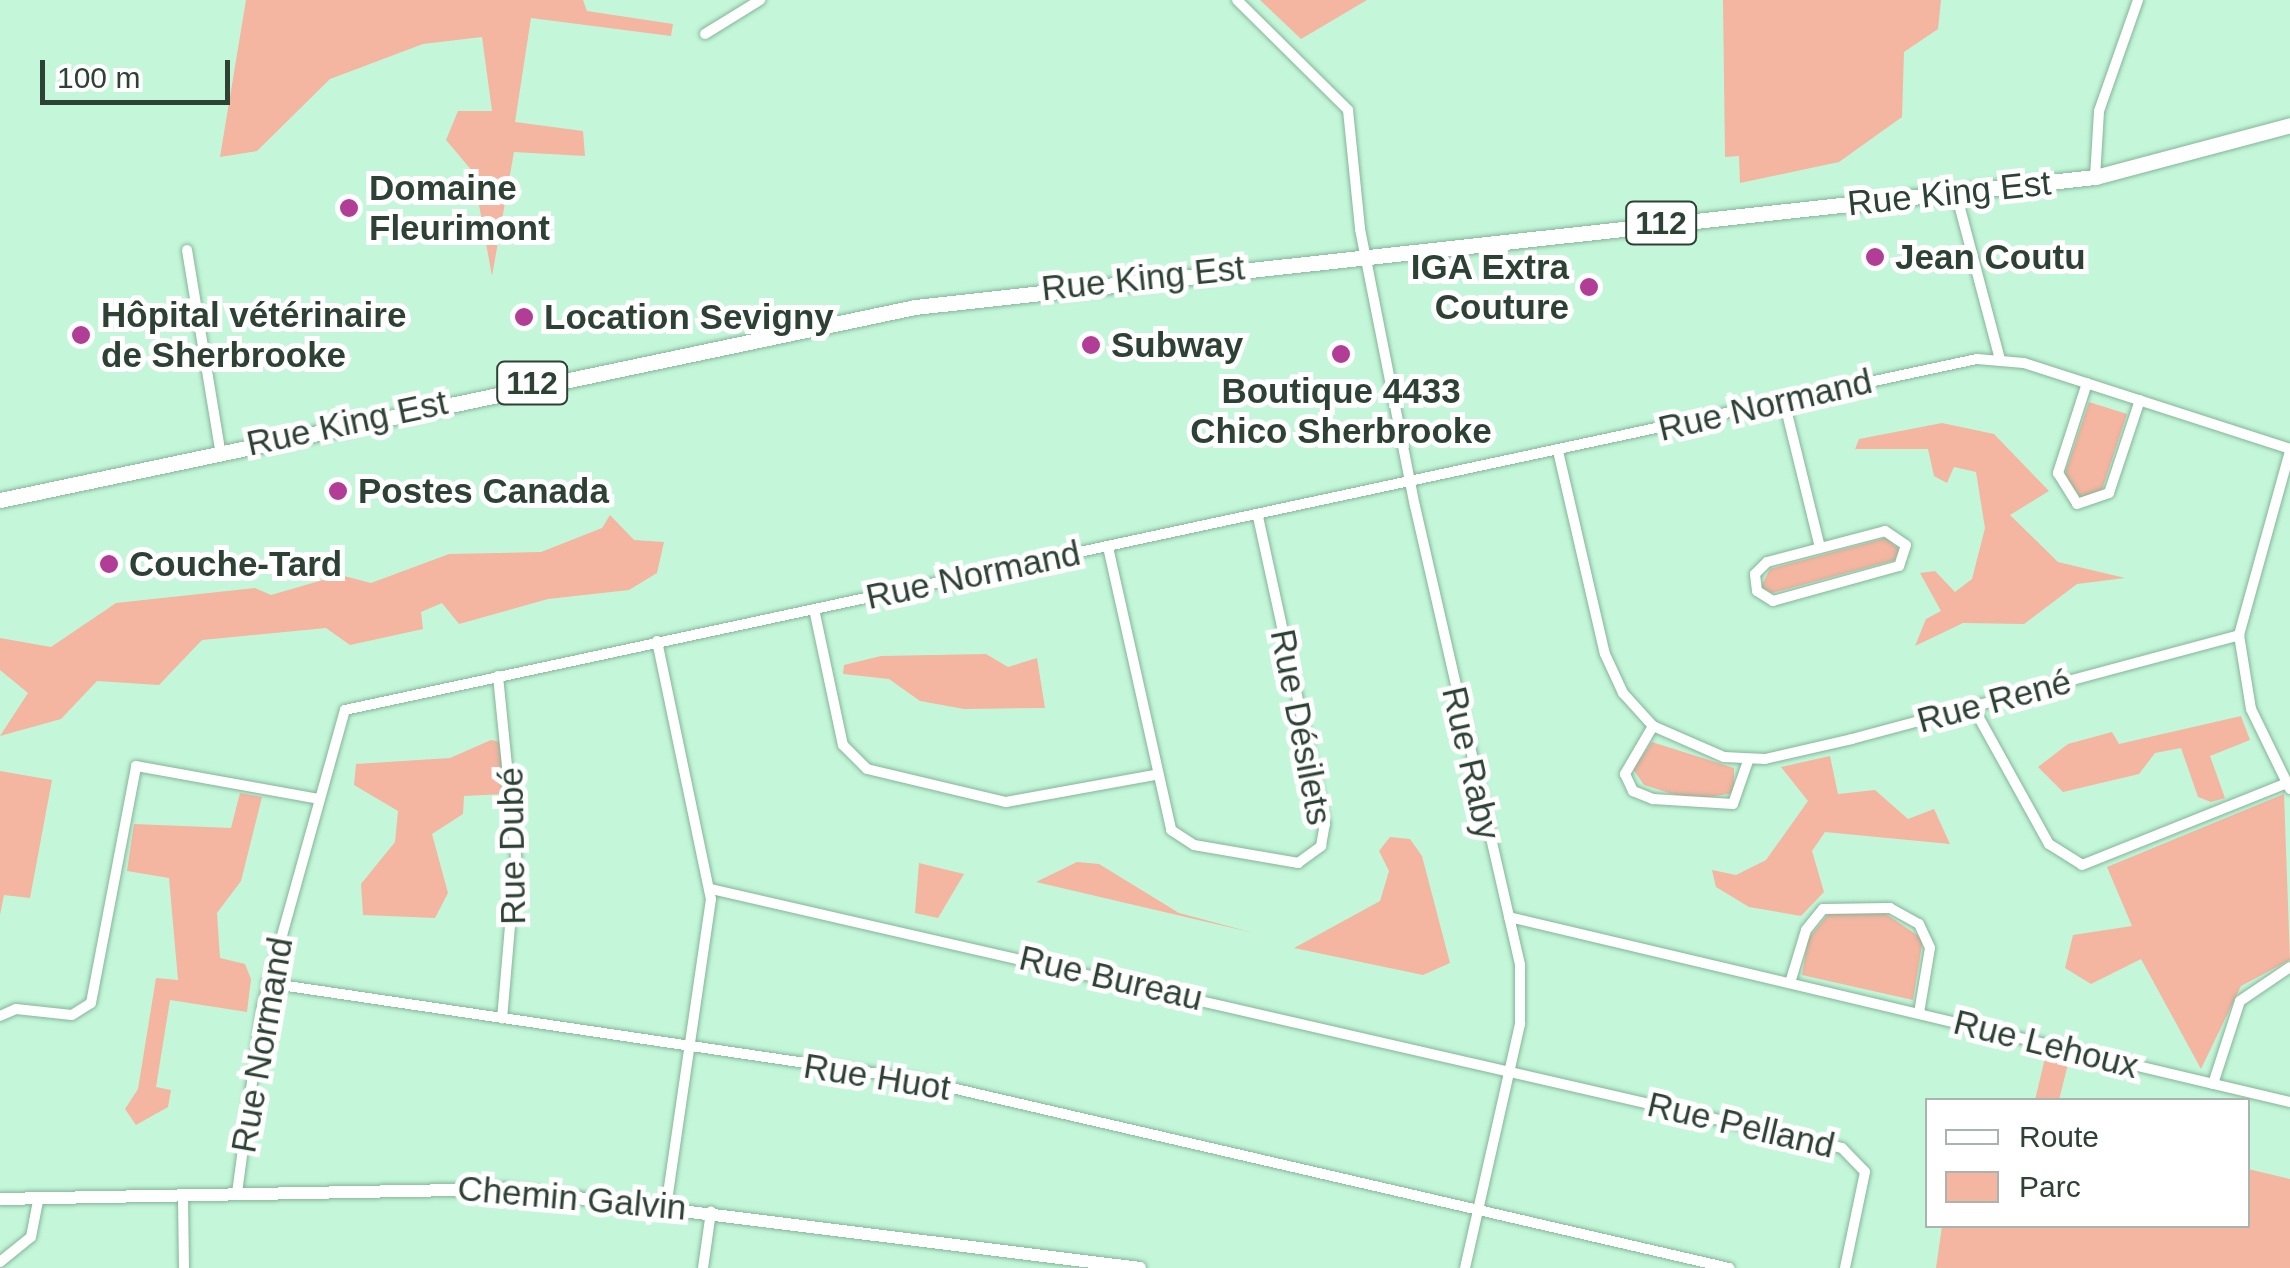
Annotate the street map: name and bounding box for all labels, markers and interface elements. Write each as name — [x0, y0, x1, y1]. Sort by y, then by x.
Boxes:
scale bar — [45, 40, 235, 102]
text: 100 m — [57, 61, 140, 94]
street label: Rue King Est — [1845, 161, 2053, 225]
place label: Domaine Fleurimont — [369, 167, 550, 249]
road number: 112 — [1624, 196, 1698, 250]
marker: Domaine Fleurimont — [338, 197, 360, 219]
place label: Jean Coutu — [1895, 236, 2086, 278]
street label: Rue King Est — [1039, 246, 1247, 310]
place label: IGA Extra Couture — [1410, 246, 1569, 328]
marker: Jean Coutu — [1864, 246, 1886, 268]
marker: IGA Extra Couture — [1578, 276, 1600, 298]
place label: Hôpital vétérinaire de Sherbrooke — [101, 294, 406, 376]
place label: Location Sevigny — [544, 296, 834, 338]
marker: Location Sevigny — [513, 306, 535, 328]
marker: Hôpital vétérinaire de Sherbrooke — [70, 324, 92, 346]
place label: Subway — [1111, 324, 1243, 366]
marker: Subway — [1080, 334, 1102, 356]
marker: Boutique 4433 Chico Sherbrooke — [1330, 343, 1352, 365]
road number: 112 — [494, 356, 570, 410]
street label: Rue Normand — [1654, 360, 1876, 450]
place label: Boutique 4433 Chico Sherbrooke — [1190, 370, 1492, 452]
street label: Rue King Est — [243, 381, 451, 465]
place label: Postes Canada — [358, 470, 609, 512]
marker: Postes Canada — [327, 480, 349, 502]
street label: Rue Normand — [862, 532, 1084, 618]
place label: Couche-Tard — [129, 543, 342, 585]
marker: Couche-Tard — [98, 553, 120, 575]
street label: Rue Désilets — [1261, 626, 1341, 828]
street label: Rue René — [1912, 660, 2076, 742]
street label: Rue Raby — [1433, 682, 1509, 844]
street label: Rue Dubé — [490, 767, 534, 925]
street label: Rue Normand — [222, 934, 302, 1156]
street label: Rue Bureau — [1015, 937, 1207, 1019]
street label: Rue Lehoux — [1949, 1001, 2143, 1087]
street label: Rue Huot — [801, 1045, 953, 1109]
street label: Rue Pelland — [1643, 1083, 1839, 1167]
legend — [1925, 1098, 2250, 1228]
text: Route — [2019, 1120, 2099, 1153]
street label: Chemin Galvin — [456, 1167, 688, 1229]
text: Parc — [2019, 1170, 2081, 1203]

